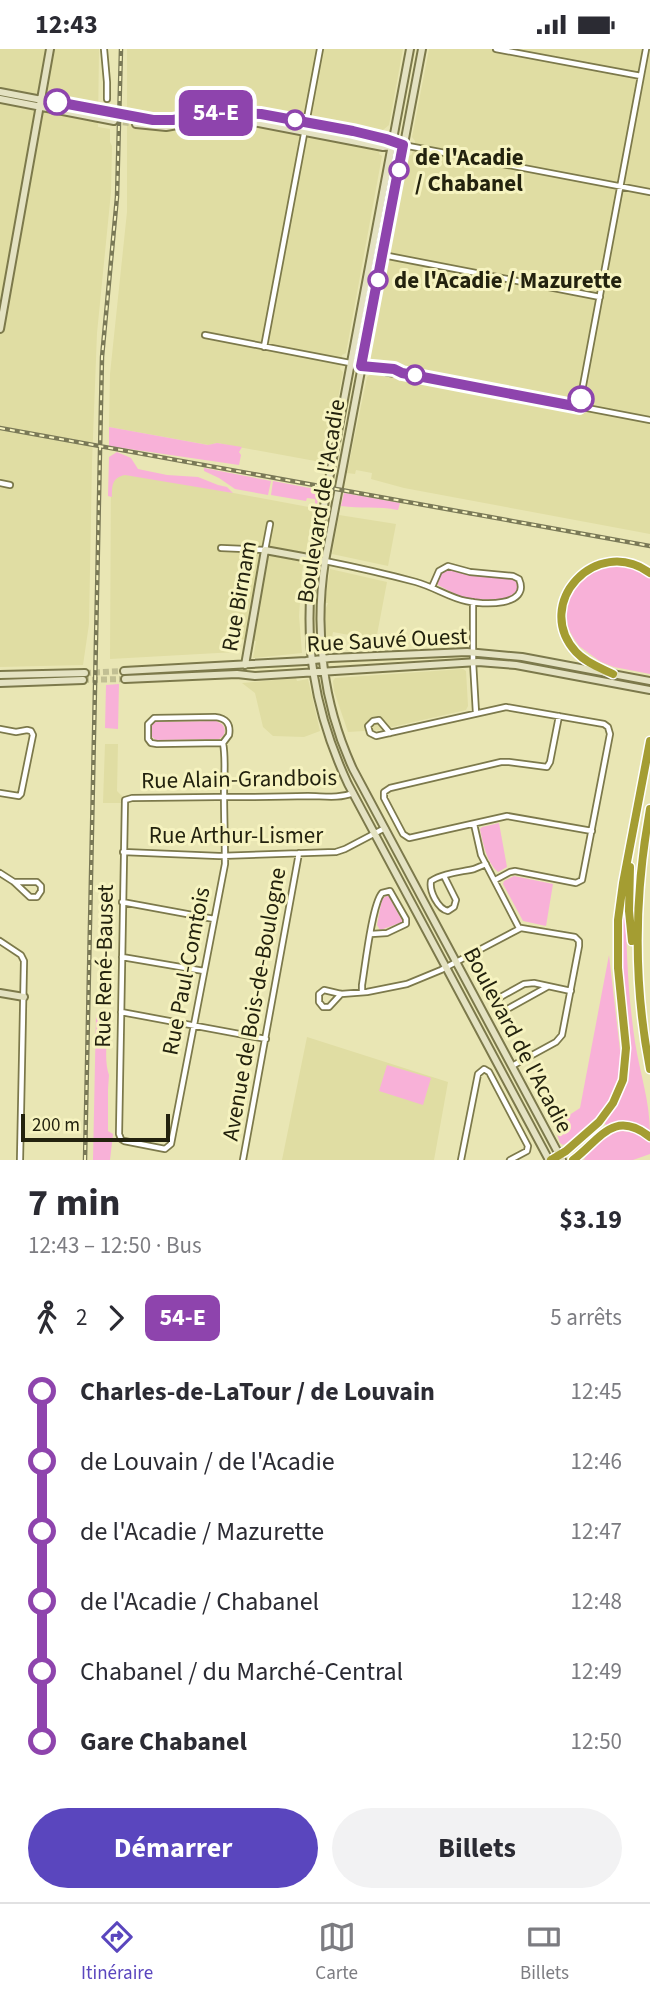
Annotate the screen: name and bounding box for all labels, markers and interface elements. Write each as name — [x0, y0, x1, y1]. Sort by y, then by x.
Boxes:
text: 12:43 — [35, 6, 98, 43]
unlabelled marker — [44, 89, 70, 115]
line badge: 54-E — [167, 90, 265, 136]
text: 54-E — [193, 95, 239, 130]
unlabelled marker — [285, 110, 305, 130]
place label: de l'Acadie / Chabanel — [415, 141, 524, 200]
marker: de l'Acadie / Chabanel — [389, 160, 409, 180]
place label: de l'Acadie / Mazurette — [394, 264, 622, 297]
marker: de l'Acadie / Mazurette — [368, 270, 388, 290]
unlabelled marker — [405, 365, 425, 385]
unlabelled marker — [568, 386, 594, 412]
street label: Boulevard de l'Acadie — [289, 397, 353, 605]
street label: Rue Birnam — [213, 538, 265, 654]
street label: Rue Sauvé Ouest — [306, 619, 468, 661]
street label: Rue Alain-Grandbois — [141, 761, 337, 797]
street label: Rue Arthur-Lismer — [149, 819, 324, 852]
street label: Avenue de Bois-de-Boulogne — [214, 865, 294, 1143]
street label: Rue René-Bauset — [86, 884, 122, 1048]
street label: Rue Paul-Comtois — [154, 884, 218, 1058]
street label: Boulevard de l'Acadie — [455, 941, 581, 1139]
scale bar — [21, 1111, 170, 1143]
text: 200 m — [32, 1112, 80, 1139]
text: 7 min — [28, 1176, 120, 1230]
text: $3.19 — [559, 1201, 622, 1238]
text: 12:43 – 12:50 · Bus — [28, 1229, 202, 1262]
icon: walk — [28, 1299, 66, 1337]
icon: forward — [97, 1299, 135, 1337]
text: 54-E — [159, 1300, 206, 1335]
text: 2 — [76, 1301, 87, 1334]
text: 5 arrêts — [550, 1301, 622, 1334]
text: Charles-de-LaTour / de Louvain — [80, 1373, 435, 1410]
text: 12:45 — [571, 1375, 622, 1408]
text: de Louvain / de l'Acadie — [80, 1443, 335, 1480]
text: 12:46 — [571, 1445, 622, 1478]
text: de l'Acadie / Mazurette — [80, 1513, 324, 1550]
text: 12:47 — [571, 1515, 622, 1548]
text: de l'Acadie / Chabanel — [80, 1583, 319, 1620]
text: 12:48 — [571, 1585, 622, 1618]
text: Chabanel / du Marché-Central — [80, 1653, 403, 1690]
text: 12:49 — [571, 1655, 622, 1688]
text: Gare Chabanel — [80, 1723, 247, 1760]
text: 12:50 — [571, 1725, 622, 1758]
button: Démarrer — [28, 1808, 318, 1888]
button: Billets — [332, 1808, 622, 1888]
tab: Itinéraire — [81, 1918, 153, 1987]
tab: Carte — [315, 1918, 358, 1987]
tab: Billets — [520, 1918, 569, 1987]

